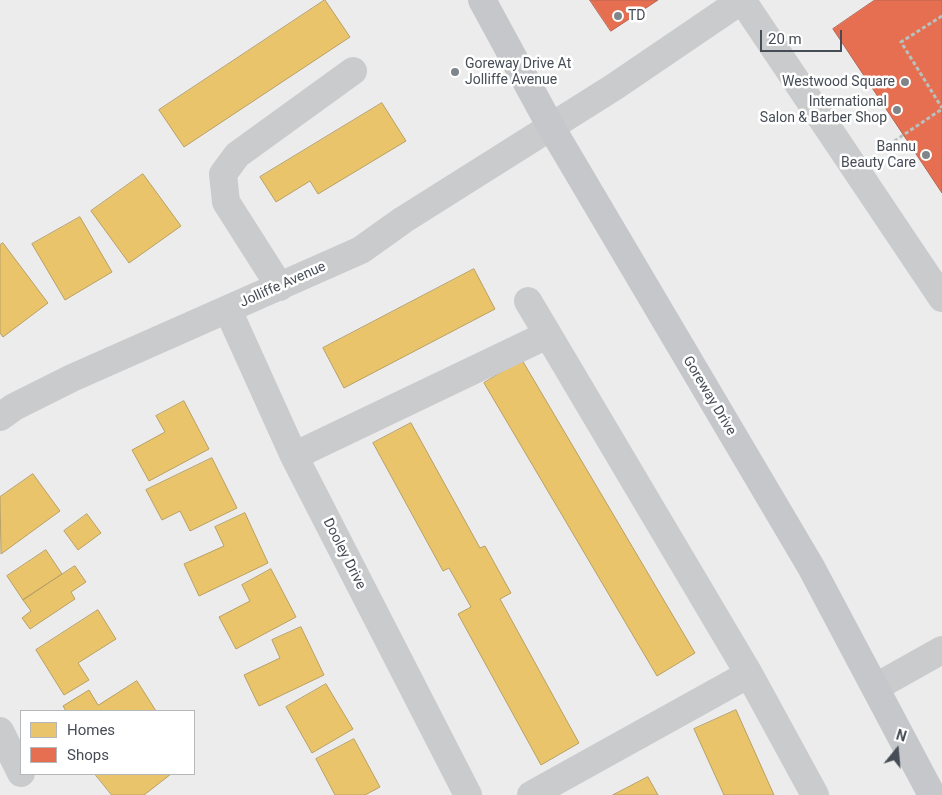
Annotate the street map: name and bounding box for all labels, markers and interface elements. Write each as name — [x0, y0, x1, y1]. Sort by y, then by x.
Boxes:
place label: TD — [628, 8, 646, 24]
marker: TD — [612, 10, 624, 22]
scale bar — [762, 20, 844, 52]
text: 20 m — [768, 30, 802, 48]
place label: Goreway Drive At Jolliffe Avenue — [465, 56, 571, 88]
marker: Goreway Drive At Jolliffe Avenue — [449, 66, 461, 78]
place label: Westwood Square — [782, 74, 895, 90]
marker: Westwood Square — [899, 76, 911, 88]
place label: International Salon & Barber Shop — [760, 94, 887, 126]
marker: International Salon & Barber Shop — [891, 104, 903, 116]
place label: Bannu Beauty Care — [841, 139, 916, 172]
marker: Bannu Beauty Care — [920, 149, 932, 161]
street label: Jolliffe Avenue — [237, 259, 329, 311]
street label: Goreway Drive — [679, 353, 739, 439]
street label: Dooley Drive — [319, 516, 369, 592]
legend — [20, 710, 195, 775]
text: Homes — [67, 721, 115, 739]
north arrow — [872, 725, 922, 775]
text: N — [894, 727, 908, 745]
text: Shops — [67, 746, 109, 764]

